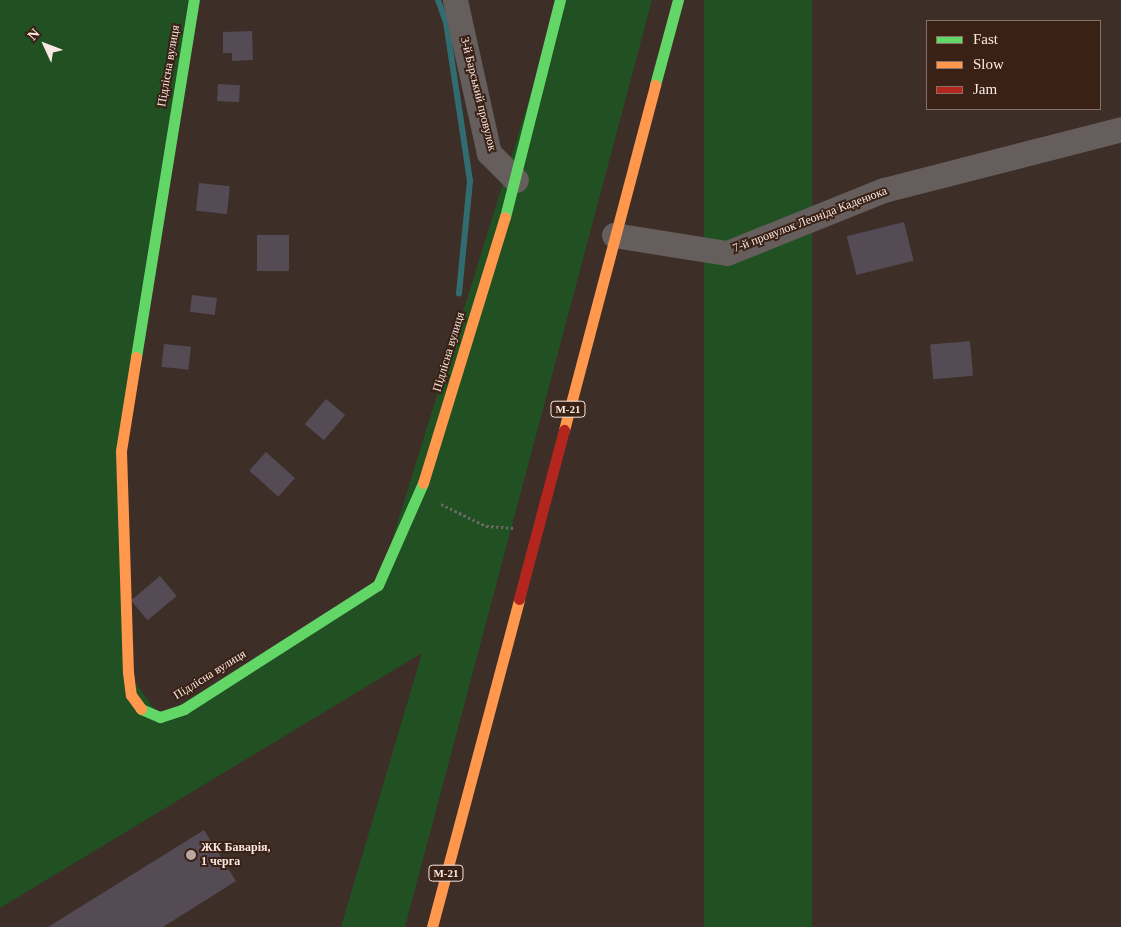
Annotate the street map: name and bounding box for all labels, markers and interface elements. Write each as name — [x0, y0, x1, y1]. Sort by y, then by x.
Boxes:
north arrow — [20, 20, 70, 70]
legend — [926, 20, 1101, 110]
street label: Підлісна вулиця — [155, 24, 183, 108]
text: N — [25, 26, 43, 43]
text: Fast — [973, 31, 998, 47]
street label: 3-й Барський провулок — [457, 35, 499, 153]
text: Slow — [973, 56, 1004, 72]
text: Jam — [973, 81, 997, 97]
street label: 7-й провулок Леоніда Каденюка — [731, 184, 889, 256]
street label: Підлісна вулиця — [430, 310, 468, 394]
road number: М-21 — [549, 400, 587, 418]
street label: Підлісна вулиця — [171, 647, 249, 703]
place label: ЖК Баварія, 1 черга — [201, 841, 270, 869]
marker: ЖК Баварія, 1 черга — [185, 849, 197, 861]
road number: М-21 — [427, 864, 465, 881]

